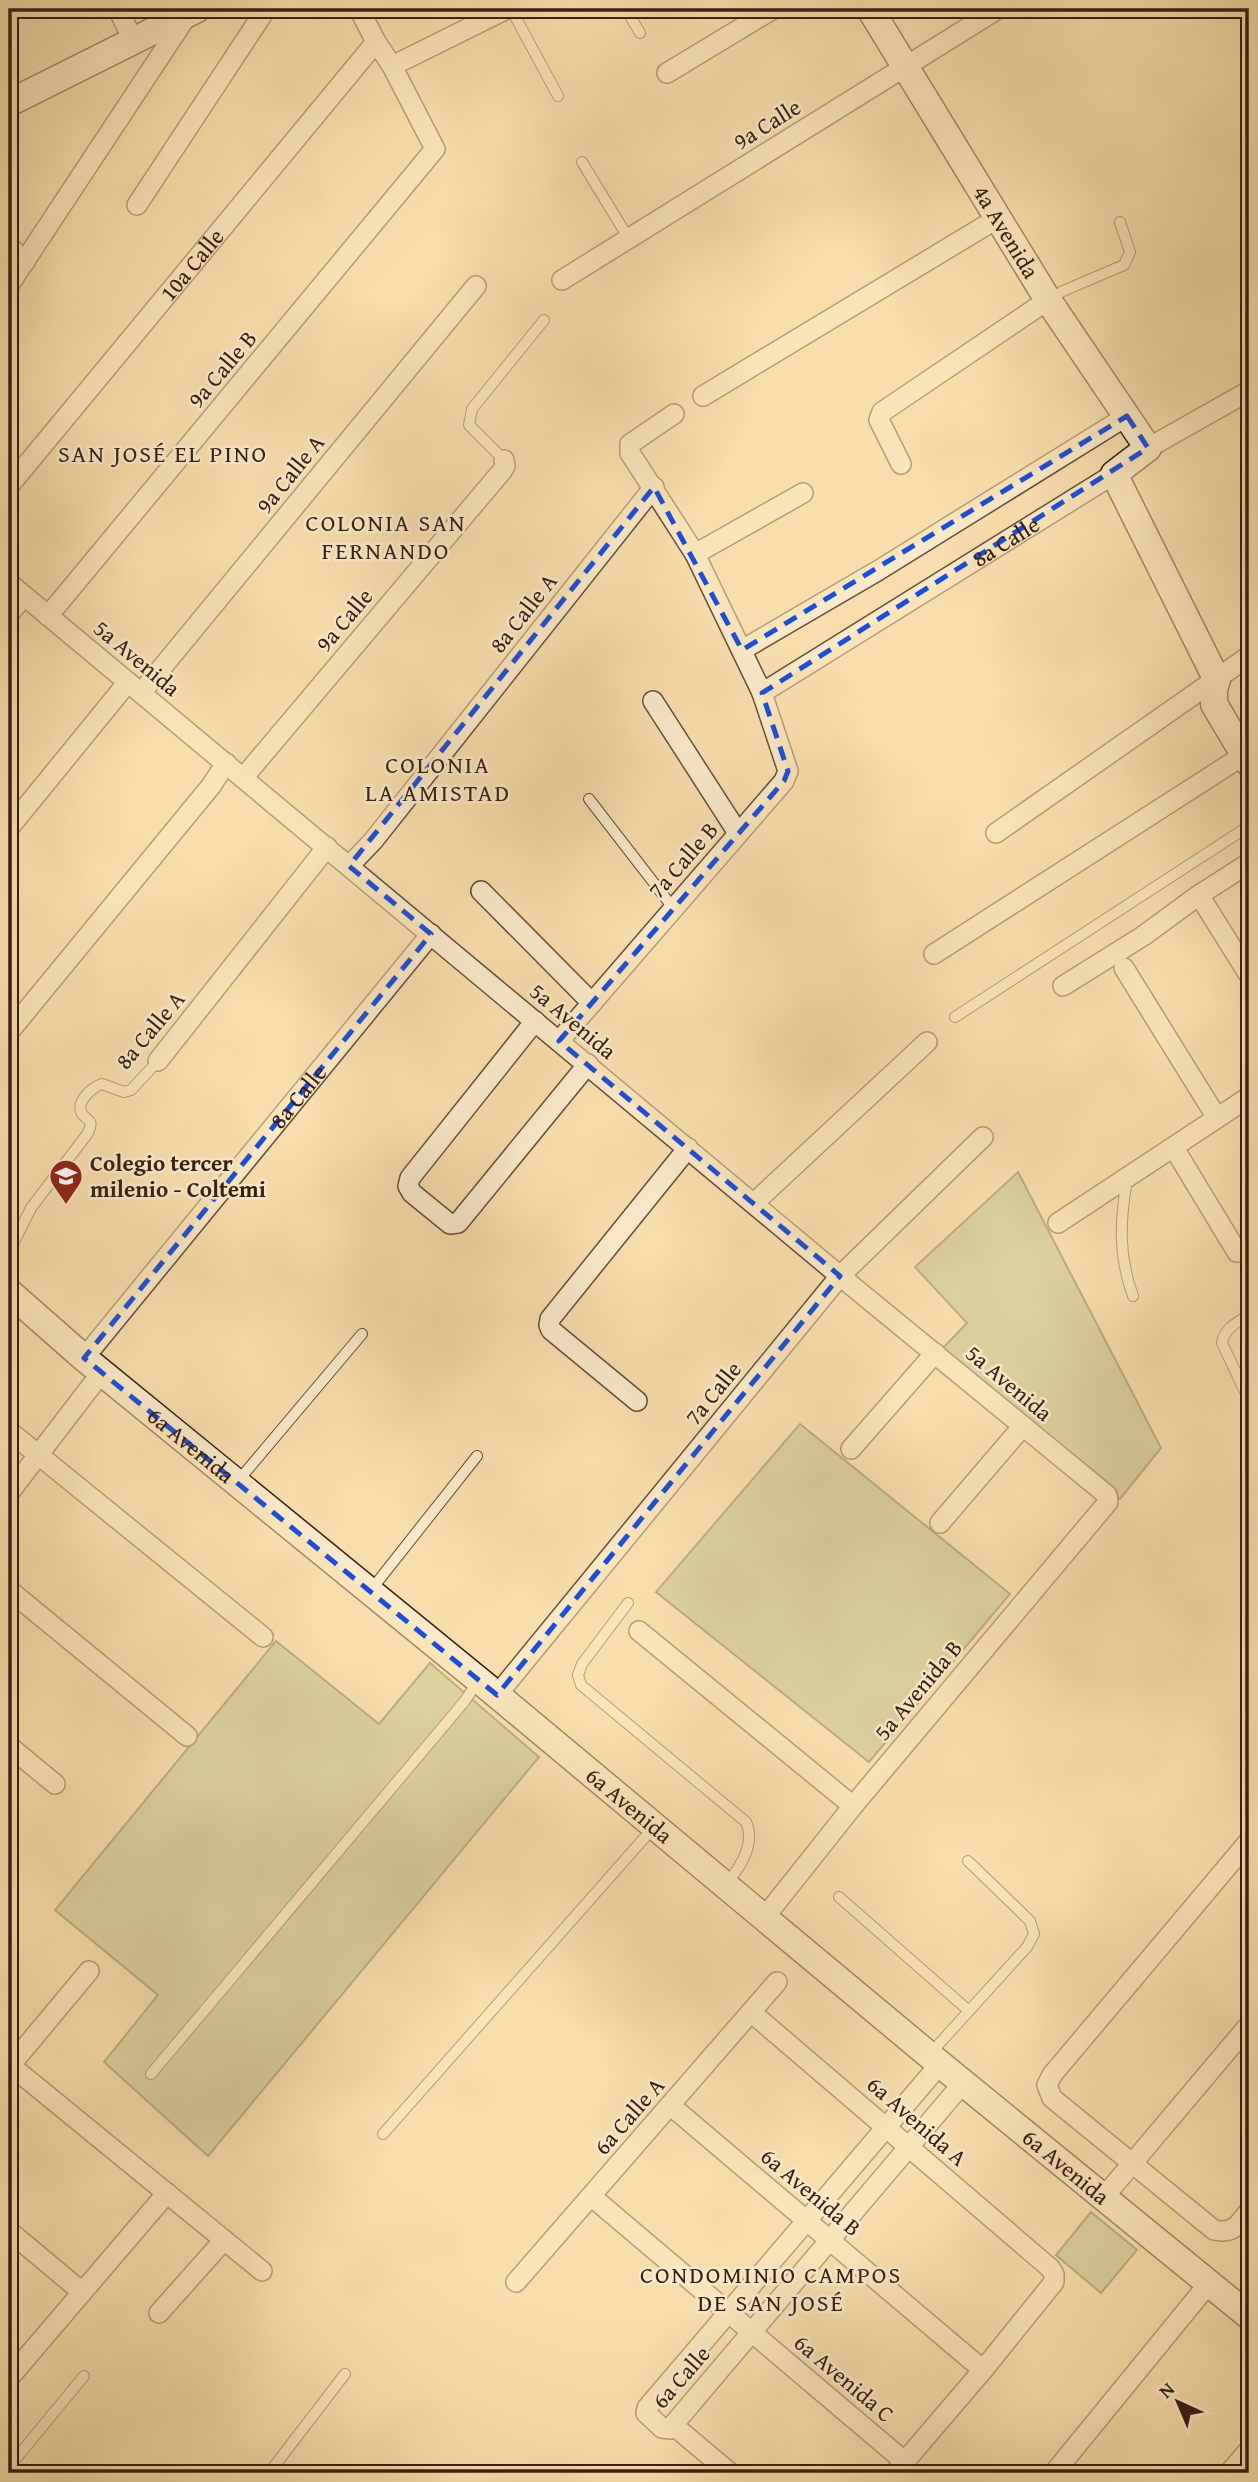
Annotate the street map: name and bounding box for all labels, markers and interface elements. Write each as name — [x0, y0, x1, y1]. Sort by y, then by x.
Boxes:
street label: 9a Calle — [727, 90, 807, 157]
street label: 4a Avenida — [965, 178, 1048, 285]
street label: 10a Calle — [152, 221, 231, 308]
street label: 9a Calle B — [179, 323, 264, 415]
street label: 9a Calle A — [247, 427, 332, 520]
district label: SAN JOSÉ EL PINO — [58, 436, 268, 471]
district label: COLONIA SAN FERNANDO — [306, 505, 466, 568]
street label: 8a Calle — [965, 507, 1046, 575]
street label: 8a Calle A — [481, 566, 564, 660]
street label: 9a Calle — [307, 581, 380, 659]
street label: 5a Avenida — [87, 612, 188, 704]
district label: COLONIA LA AMISTAD — [365, 747, 511, 810]
street label: 7a Calle B — [640, 814, 725, 905]
street label: 5a Avenida — [523, 975, 624, 1067]
street label: 8a Calle A — [107, 983, 192, 1076]
street label: 8a Calle — [261, 1057, 334, 1135]
place label: Colegio tercer milenio - Coltemi — [90, 1146, 266, 1205]
school or university icon: Colegio tercer milenio - Coltemi — [47, 1157, 85, 1206]
street label: 5a Avenida — [959, 1337, 1060, 1429]
street label: 7a Calle — [676, 1354, 749, 1432]
street label: 6a Avenida — [141, 1399, 242, 1491]
street label: 5a Avenida B — [866, 1632, 970, 1747]
street label: 6a Avenida — [579, 1759, 680, 1851]
street label: 6a Avenida A — [860, 2068, 975, 2173]
street label: 6a Calle A — [586, 2070, 672, 2162]
street label: 6a Avenida — [1015, 2121, 1117, 2212]
street label: 6a Avenida B — [754, 2140, 869, 2244]
district label: CONDOMINIO CAMPOS DE SAN JOSÉ — [640, 2257, 902, 2320]
street label: 6a Avenida C — [787, 2326, 902, 2429]
street label: 6a Calle — [644, 2338, 717, 2415]
north arrow — [1142, 2366, 1212, 2436]
text: N — [1152, 2375, 1181, 2404]

